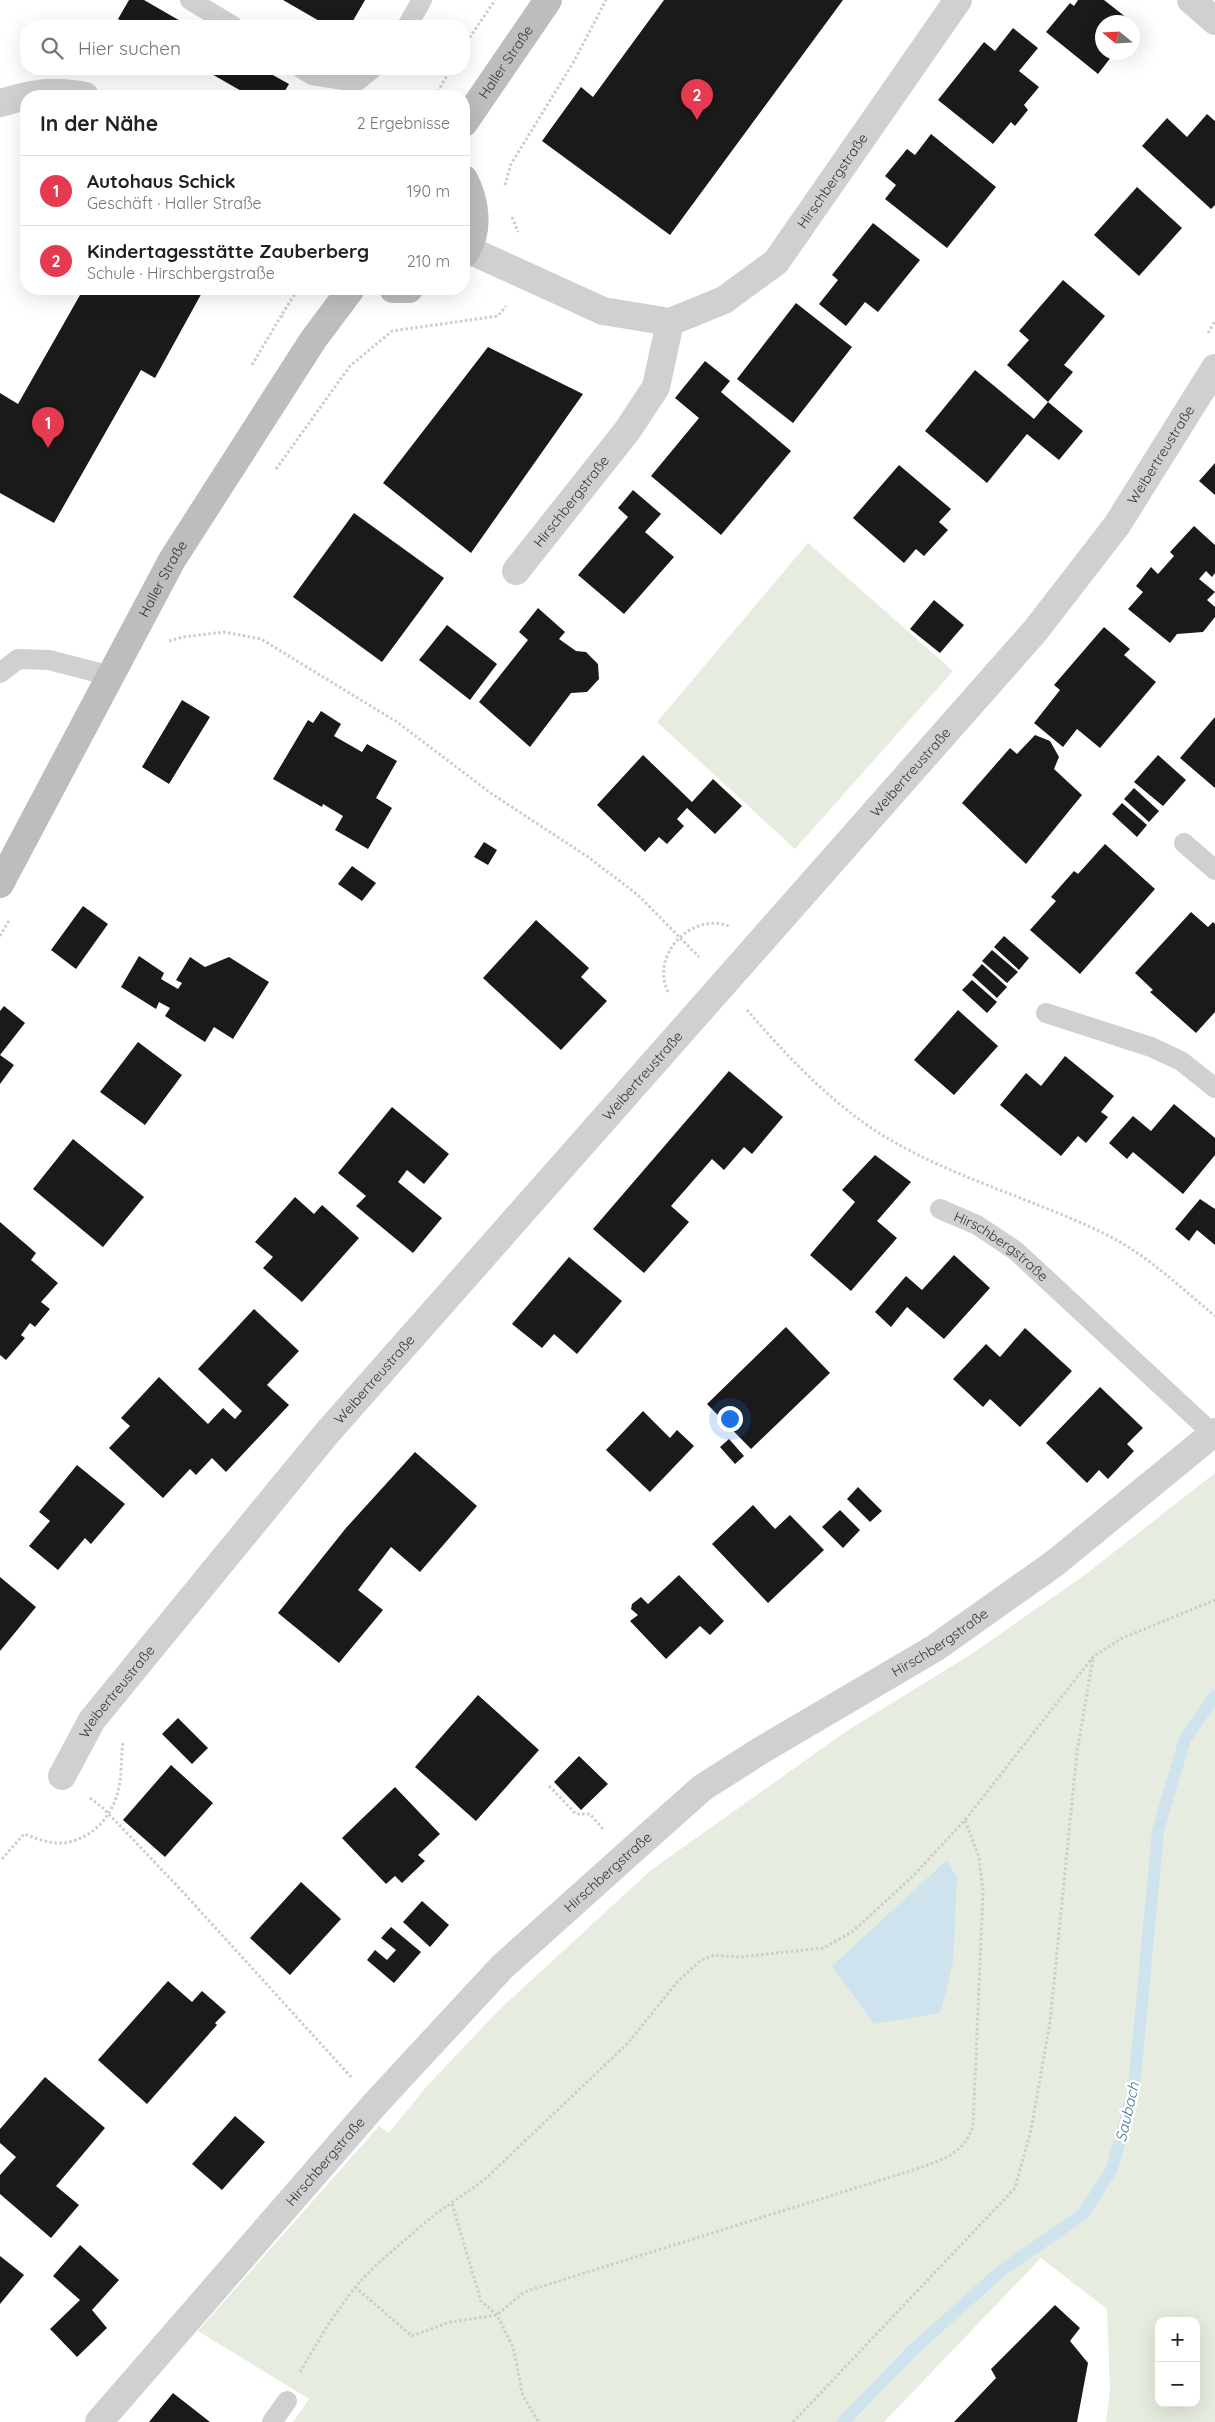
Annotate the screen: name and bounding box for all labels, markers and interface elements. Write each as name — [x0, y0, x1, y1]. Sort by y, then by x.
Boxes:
north arrow — [1095, 15, 1140, 60]
search box — [20, 20, 470, 75]
street label: Haller Straße — [474, 22, 537, 102]
icon: search — [38, 34, 66, 62]
text: Hier suchen — [78, 36, 181, 60]
pin: 2 — [681, 79, 713, 120]
text: In der Nähe — [40, 110, 158, 136]
text: 2 Ergebnisse — [357, 113, 450, 133]
street label: Hirschbergstraße — [793, 130, 872, 232]
text: Autohaus Schick — [87, 169, 236, 193]
text: 1 — [53, 181, 59, 201]
text: 190 m — [407, 181, 450, 201]
text: Geschäft · Haller Straße — [87, 193, 262, 213]
text: Kindertagesstätte Zauberberg — [87, 239, 369, 263]
text: 2 — [51, 251, 61, 271]
text: 210 m — [407, 251, 450, 271]
text: Schule · Hirschbergstraße — [87, 263, 275, 283]
street label: Weibertreustraße — [1123, 402, 1198, 508]
pin: 1 — [32, 407, 64, 448]
street label: Hirschbergstraße — [529, 452, 613, 551]
street label: Haller Straße — [134, 537, 191, 620]
street label: Weibertreustraße — [866, 724, 955, 821]
street label: Weibertreustraße — [598, 1027, 687, 1124]
street label: Hirschbergstraße — [951, 1207, 1052, 1285]
street label: Weibertreustraße — [330, 1331, 419, 1428]
your location — [717, 1406, 743, 1432]
street label: Hirschbergstraße — [888, 1604, 992, 1681]
street label: Weibertreustraße — [75, 1641, 159, 1741]
street label: Hirschbergstraße — [560, 1828, 656, 1916]
water label: Saubach — [1111, 2080, 1143, 2144]
street label: Hirschbergstraße — [282, 2113, 369, 2210]
map controls — [1155, 2317, 1200, 2407]
button: + — [1155, 2317, 1200, 2362]
button: − — [1155, 2362, 1200, 2407]

